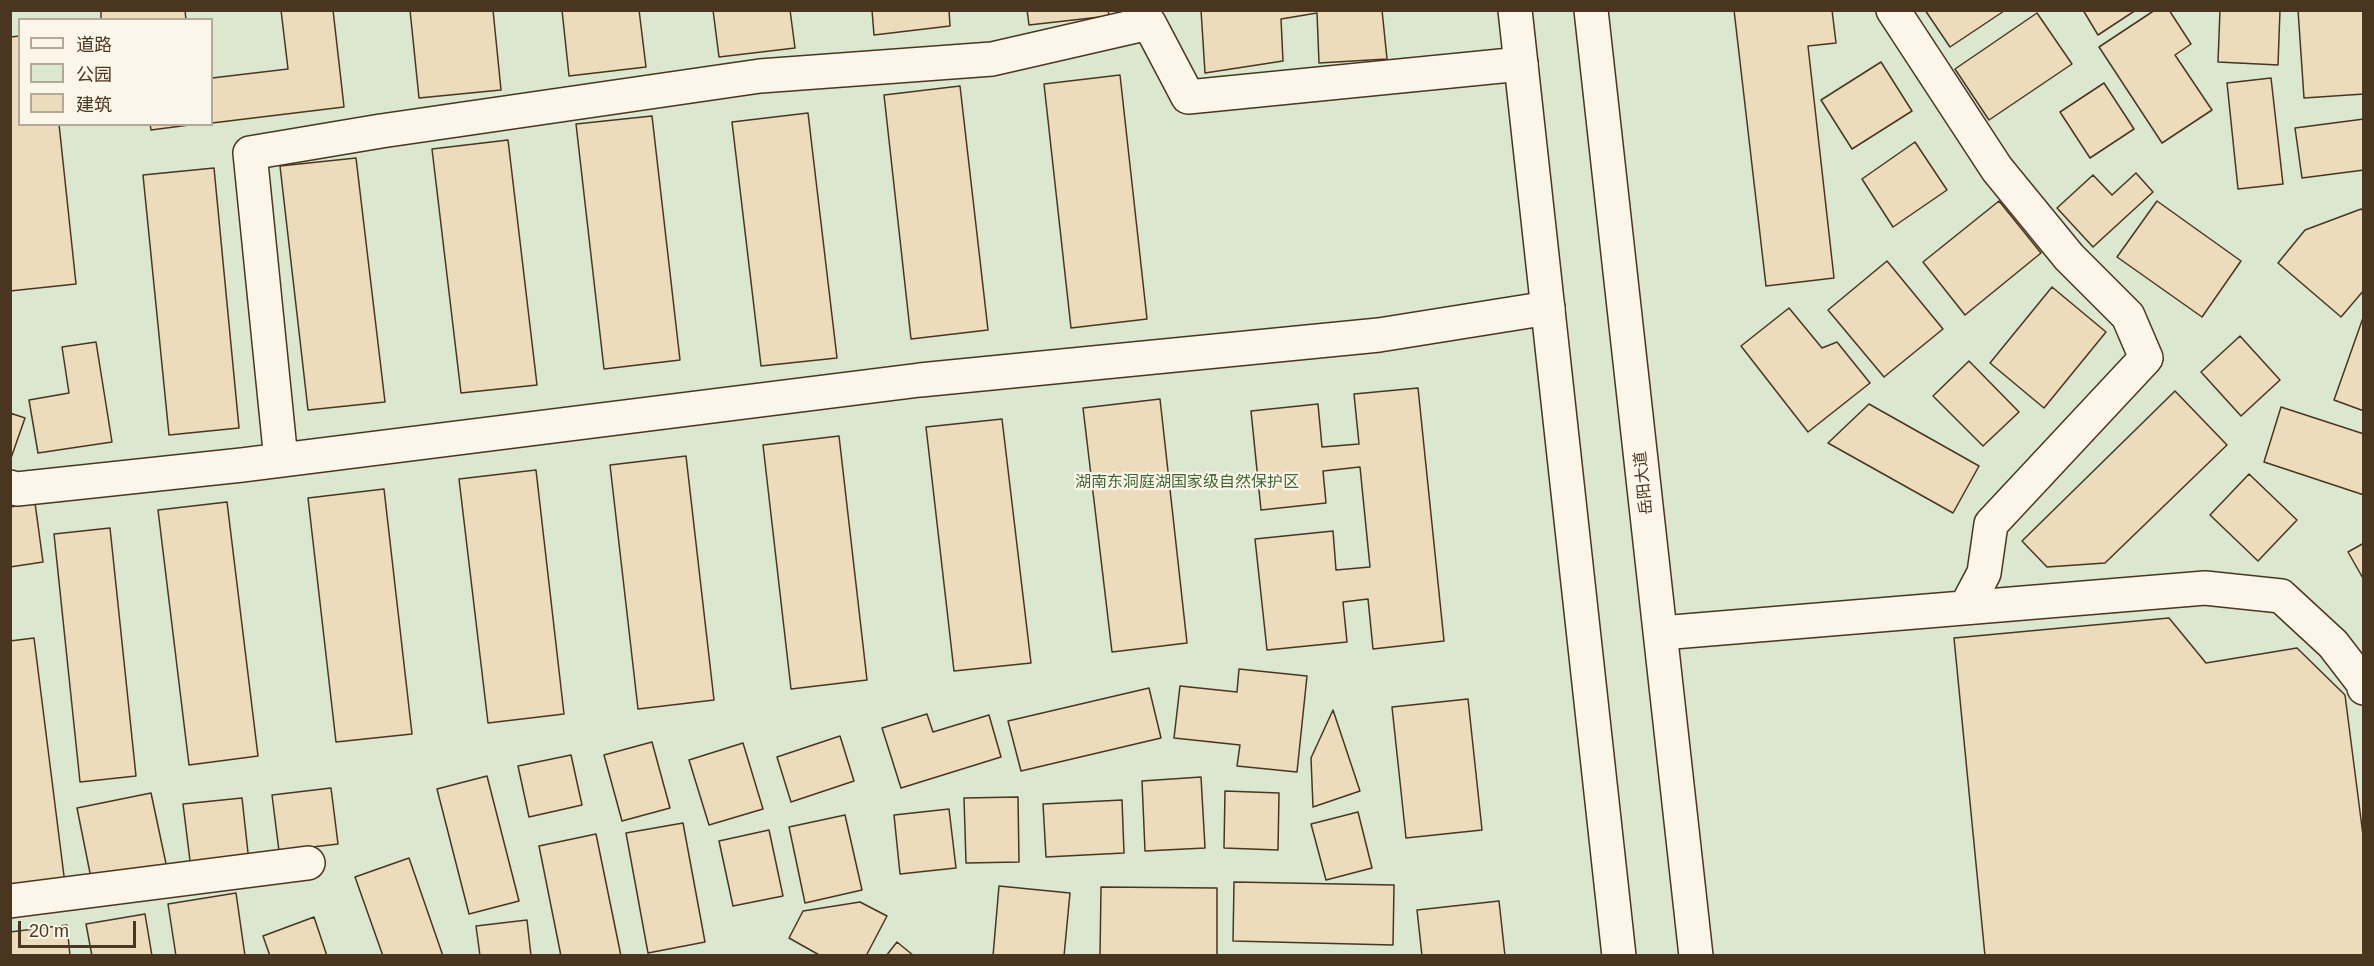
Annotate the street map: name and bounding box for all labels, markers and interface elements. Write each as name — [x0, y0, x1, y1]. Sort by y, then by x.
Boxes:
legend — [18, 18, 213, 126]
text: 道路 — [76, 35, 112, 55]
text: 公园 — [76, 65, 112, 85]
text: 建筑 — [76, 95, 112, 115]
street label: 岳阳大道 — [1631, 450, 1657, 516]
park label: 湖南东洞庭湖国家级自然保护区 — [1075, 473, 1299, 493]
scale bar — [21, 909, 140, 947]
text: 20 m — [29, 921, 69, 941]

